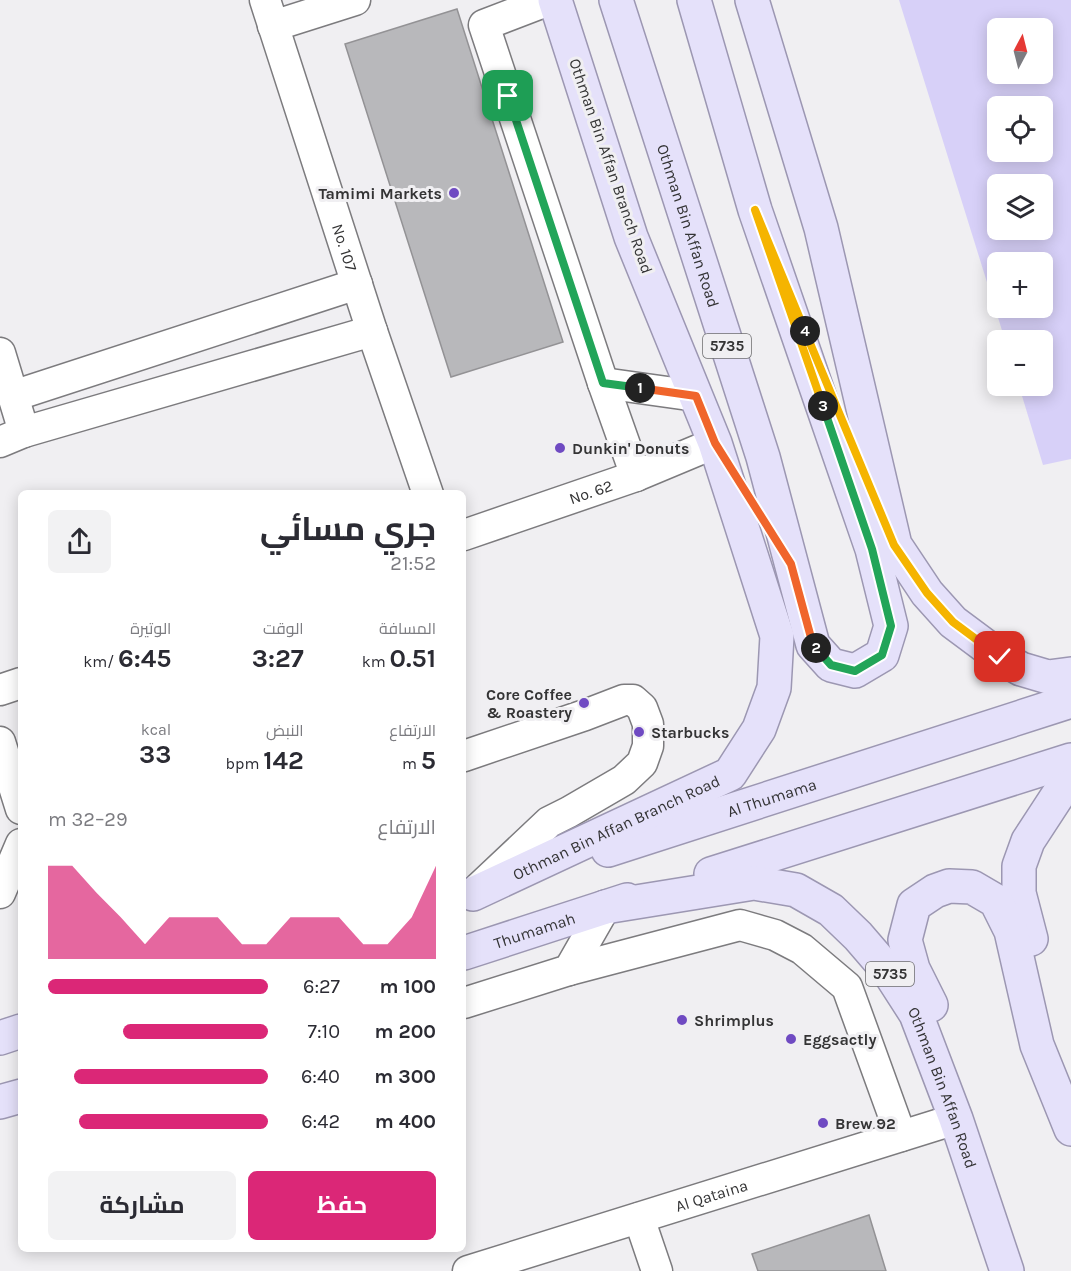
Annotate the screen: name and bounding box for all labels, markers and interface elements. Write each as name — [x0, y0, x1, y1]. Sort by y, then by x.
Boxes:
north arrow — [987, 18, 1053, 84]
map controls — [987, 18, 1053, 396]
street label: Othman Bin Affan Branch Road — [565, 56, 657, 276]
pin — [482, 70, 533, 121]
icon: arrive — [491, 79, 524, 112]
button: locate — [987, 96, 1053, 162]
street label: Othman Bin Affan Road — [653, 142, 724, 310]
button: layers — [987, 174, 1053, 240]
place label: Tamimi Markets — [318, 184, 442, 203]
marker: Tamimi Markets — [447, 186, 461, 200]
street label: No. 107 — [328, 221, 362, 274]
button: + — [987, 252, 1053, 318]
pin: 4 — [790, 316, 820, 346]
text: 4 — [800, 321, 810, 340]
button: − — [987, 330, 1053, 396]
road number: 5735 — [703, 334, 751, 358]
pin: 1 — [625, 373, 655, 403]
text: 1 — [637, 378, 643, 397]
pin: 3 — [808, 391, 838, 421]
text: 3 — [818, 396, 828, 415]
place label: Dunkin' Donuts — [572, 439, 689, 458]
marker: Dunkin' Donuts — [553, 441, 567, 455]
street label: No. 62 — [566, 475, 615, 508]
button: share — [48, 510, 111, 573]
text: جري مسائي — [260, 510, 436, 548]
text: 21:52 — [390, 552, 436, 575]
text: الوتيرة — [130, 619, 171, 638]
text: الوقت — [263, 619, 304, 638]
text: المسافة — [379, 619, 436, 638]
pin — [974, 631, 1025, 682]
pin: 2 — [801, 633, 831, 663]
text: 2 — [811, 638, 821, 657]
icon: check — [983, 640, 1016, 673]
text: 6:45 — [118, 643, 171, 674]
text: 3:27 — [252, 643, 304, 674]
text: 0.51 — [390, 643, 436, 674]
text: /km — [83, 652, 118, 671]
text: km — [362, 652, 390, 671]
place label: Core Coffee & Roastery — [486, 685, 572, 722]
marker: Core Coffee & Roastery — [577, 696, 591, 710]
text: kcal — [141, 720, 171, 739]
text: النبض — [266, 721, 304, 740]
text: الارتفاع — [389, 721, 436, 740]
place label: Starbucks — [651, 723, 729, 742]
marker: Starbucks — [632, 725, 646, 739]
text: 33 — [139, 739, 171, 770]
text: 142 — [263, 745, 304, 776]
text: 5 — [421, 745, 436, 776]
text: bpm — [226, 754, 263, 773]
text: m — [402, 754, 421, 773]
street label: Othman Bin Affan Branch Road — [510, 771, 723, 884]
street label: Al Thumama — [725, 774, 819, 821]
text: 29–32 m — [48, 808, 128, 831]
text: الارتفاع — [377, 816, 436, 839]
street label: Thumamah — [491, 908, 578, 952]
road number: 5735 — [866, 962, 914, 986]
text: 6:27 — [303, 975, 340, 998]
text: 100 m — [380, 975, 436, 998]
street label: Othman Bin Affan Road — [904, 1003, 981, 1171]
place label: Shrimplus — [694, 1011, 774, 1030]
marker: Shrimplus — [675, 1013, 689, 1027]
text: 7:10 — [308, 1020, 340, 1043]
text: 200 m — [375, 1020, 436, 1043]
place label: Eggsactly — [803, 1030, 877, 1049]
marker: Eggsactly — [784, 1032, 798, 1046]
text: 6:40 — [301, 1065, 340, 1088]
text: 300 m — [374, 1065, 436, 1088]
text: 6:42 — [301, 1110, 340, 1133]
text: 400 m — [375, 1110, 436, 1133]
place label: Brew 92 — [835, 1114, 896, 1133]
marker: Brew 92 — [816, 1116, 830, 1130]
button: مشاركة — [48, 1171, 236, 1240]
button: حفظ — [248, 1171, 436, 1240]
street label: Al Qataina — [673, 1175, 750, 1215]

